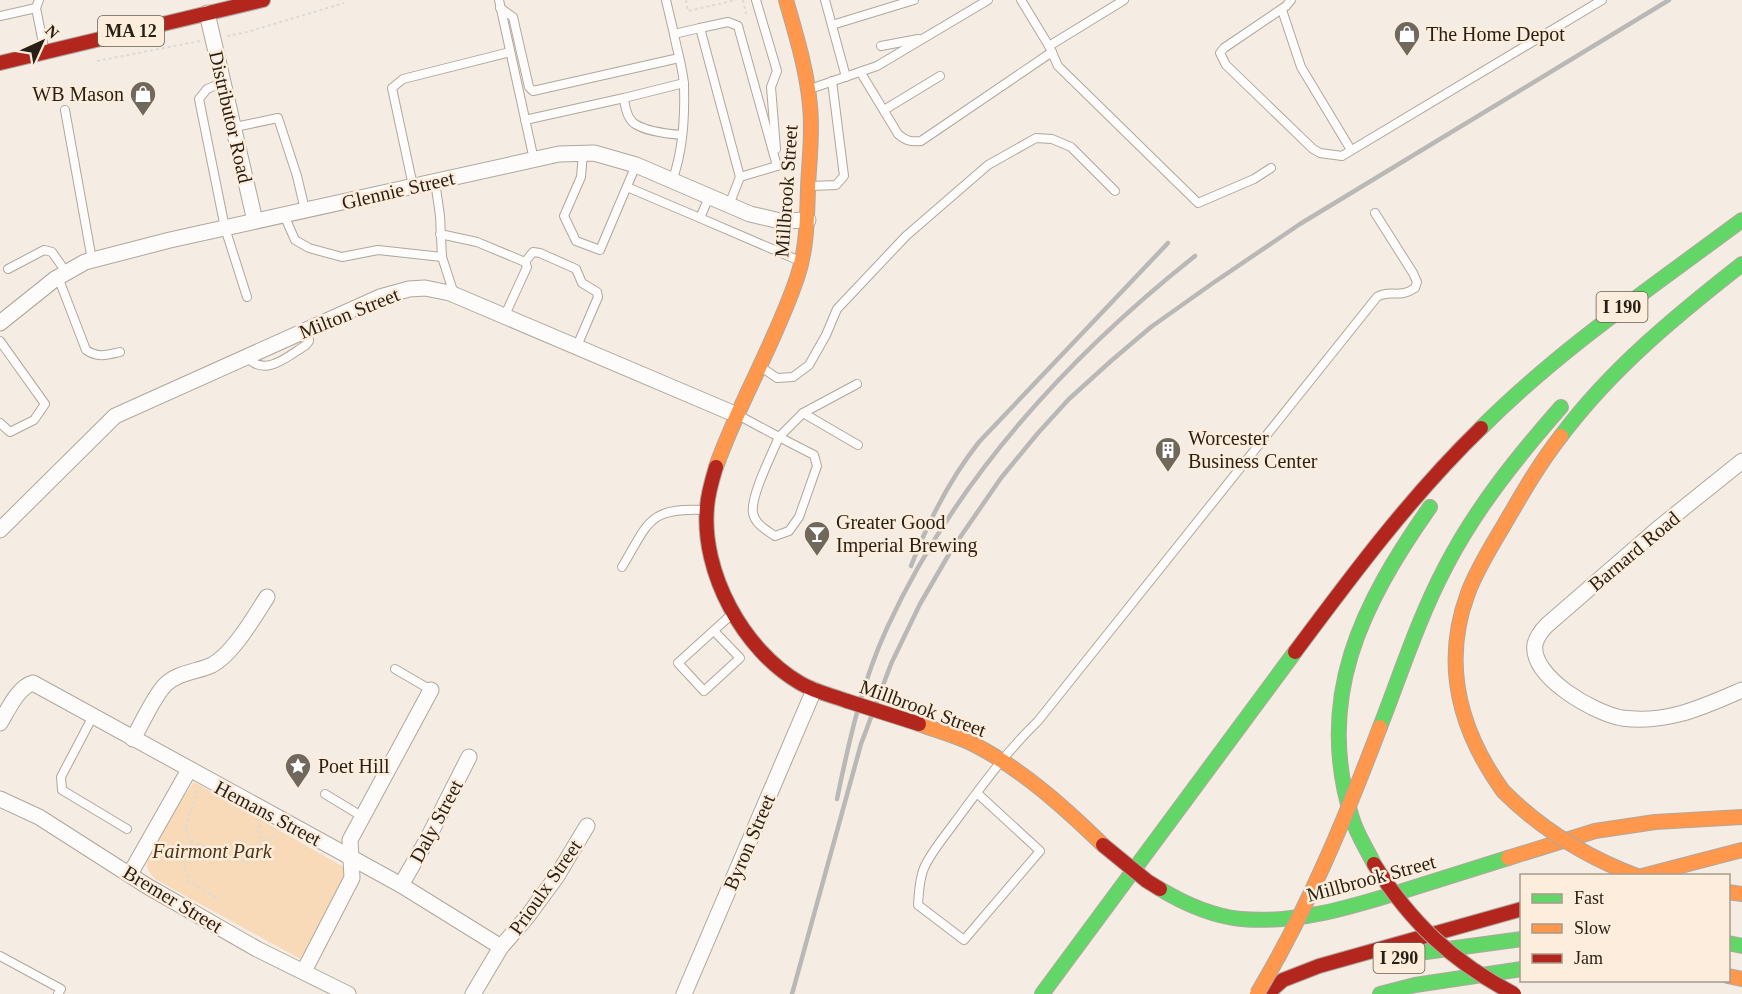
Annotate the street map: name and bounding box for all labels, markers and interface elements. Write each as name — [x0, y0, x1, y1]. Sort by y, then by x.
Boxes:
north arrow — [12, 12, 72, 72]
road number: MA 12 — [98, 16, 164, 46]
shop icon: The Home Depot — [1392, 19, 1422, 57]
text: N — [42, 22, 63, 42]
place label: The Home Depot — [1426, 23, 1565, 46]
street label: Distributor Road — [205, 49, 257, 185]
shop icon: WB Mason — [128, 79, 158, 117]
place label: WB Mason — [32, 83, 124, 105]
street label: Millbrook Street — [770, 124, 802, 258]
street label: Glennie Street — [340, 166, 457, 214]
street label: Milton Street — [296, 283, 403, 343]
road number: I 190 — [1596, 292, 1648, 322]
place label: Worcester Business Center — [1188, 427, 1318, 472]
building icon: Worcester Business Center — [1153, 435, 1183, 473]
street label: Barnard Road — [1584, 507, 1684, 595]
place label: Greater Good Imperial Brewing — [836, 511, 978, 557]
bar icon: Greater Good Imperial Brewing — [802, 519, 832, 557]
street label: Millbrook Street — [857, 675, 990, 741]
place icon: Poet Hill — [283, 751, 313, 789]
place label: Poet Hill — [318, 755, 390, 777]
street label: Daly Street — [405, 775, 468, 867]
street label: Hemans Street — [211, 776, 325, 850]
street label: Byron Street — [719, 791, 780, 893]
street label: Prioulx Street — [504, 835, 586, 939]
park label: Fairmont Park — [151, 840, 273, 862]
street label: Millbrook Street — [1304, 850, 1438, 906]
street label: Bremer Street — [119, 861, 227, 937]
legend — [1520, 874, 1730, 982]
text: Fast — [1574, 888, 1604, 908]
text: Slow — [1574, 918, 1611, 938]
road number: I 290 — [1374, 943, 1424, 973]
text: Jam — [1574, 948, 1603, 968]

